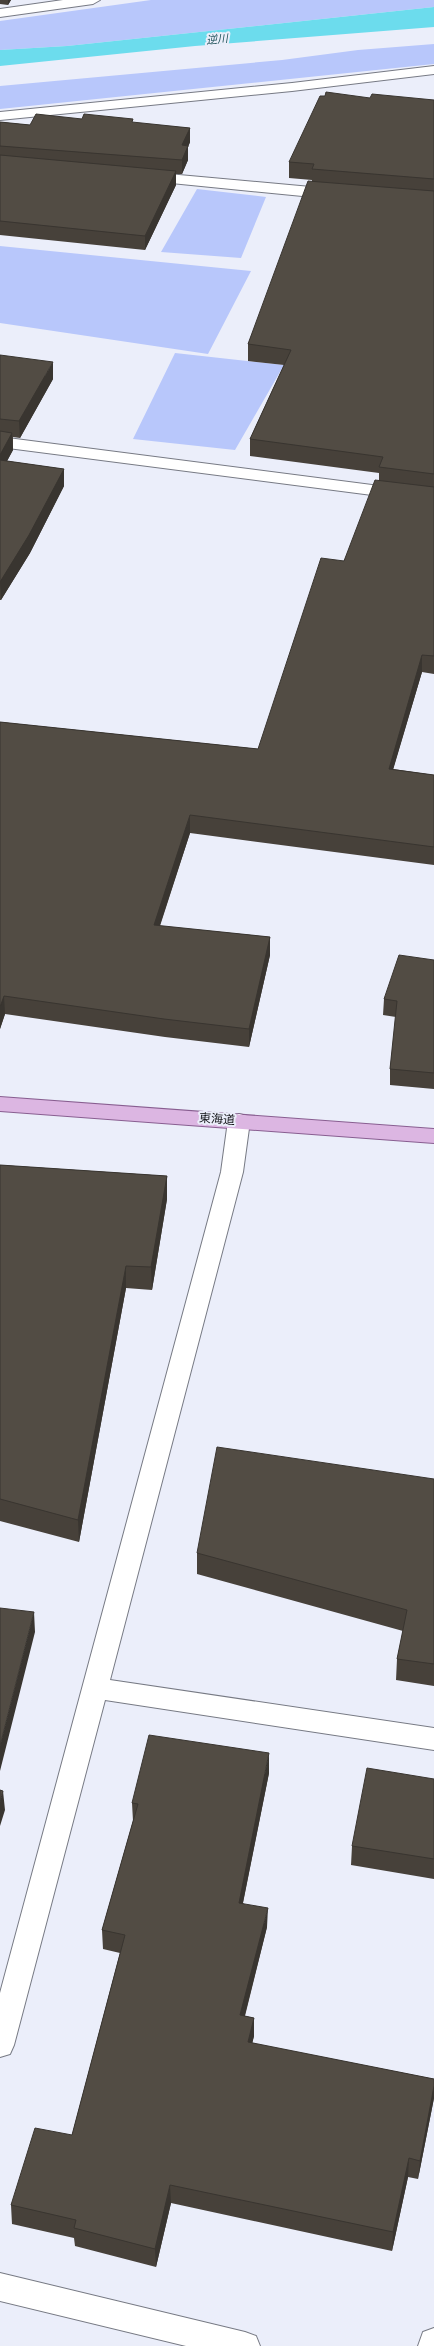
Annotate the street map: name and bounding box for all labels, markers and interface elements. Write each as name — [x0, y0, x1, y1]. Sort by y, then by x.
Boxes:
water label: 逆川 — [206, 32, 230, 47]
street label: 東海道 — [199, 1111, 235, 1127]

